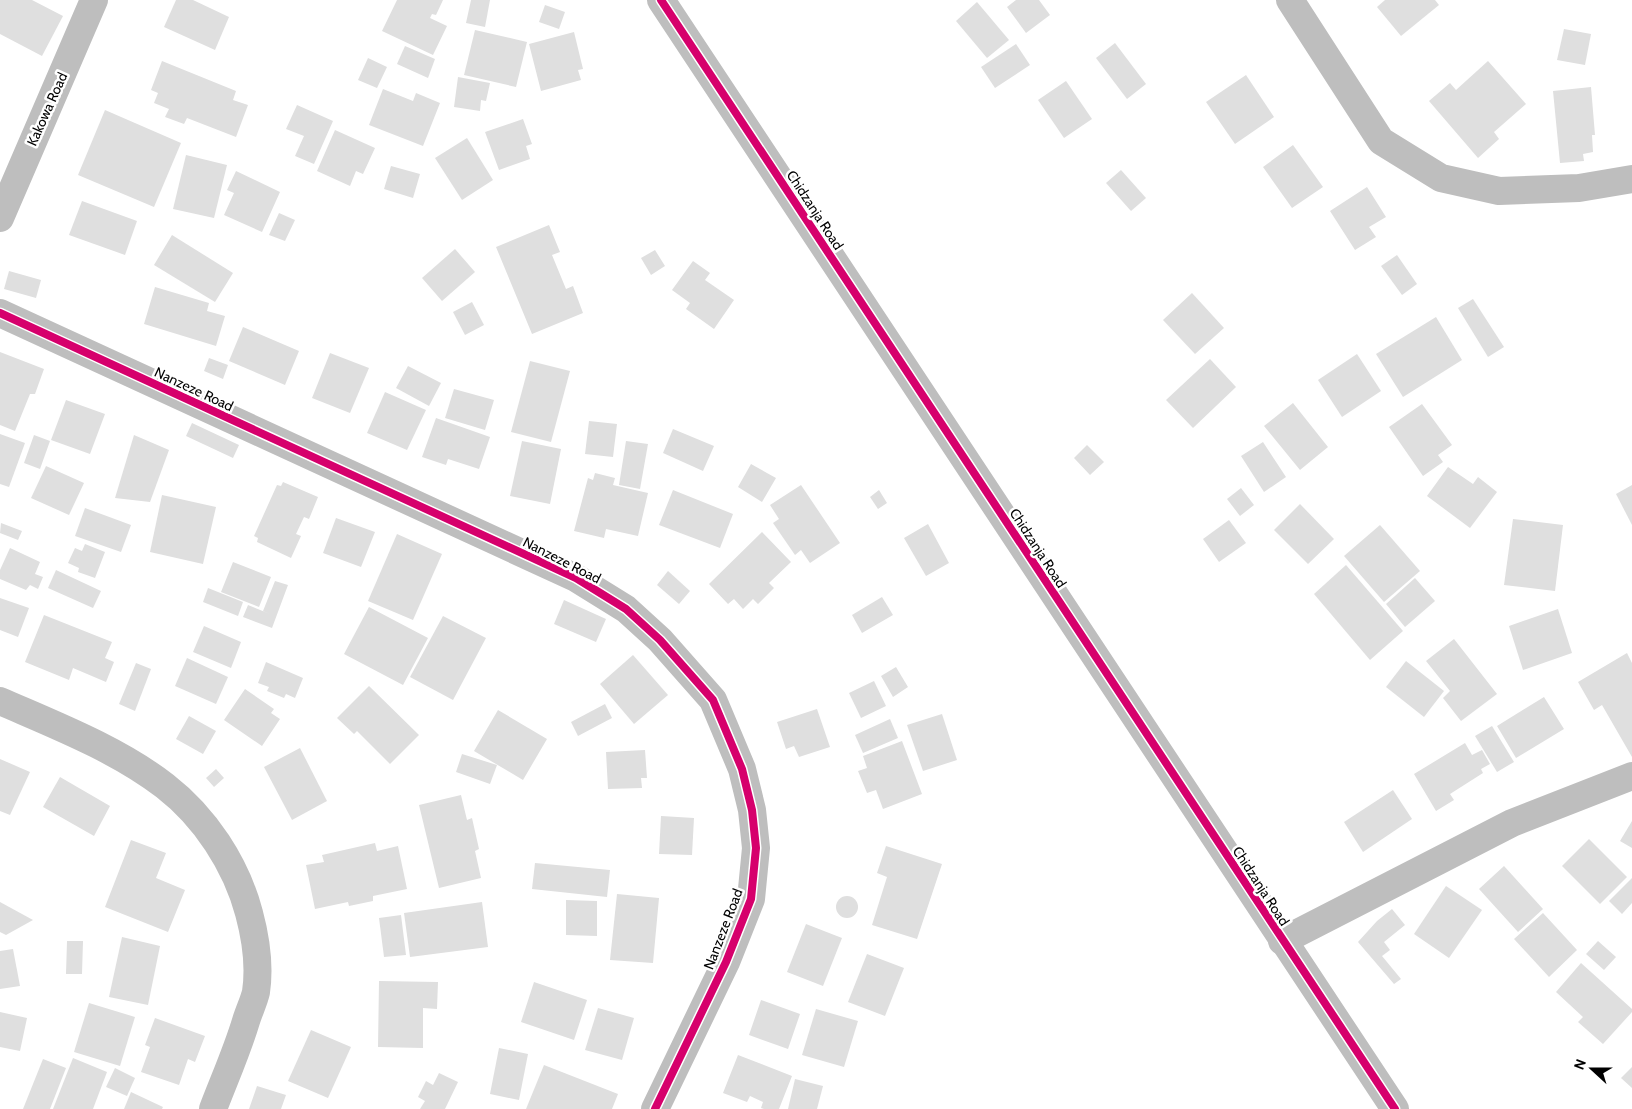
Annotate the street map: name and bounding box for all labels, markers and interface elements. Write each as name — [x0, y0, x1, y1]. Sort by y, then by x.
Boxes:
street label: Kakowa Road — [23, 69, 71, 149]
street label: Chidzanja Road — [783, 167, 847, 253]
street label: Nanzeze Road — [152, 363, 236, 415]
street label: Chidzanja Road — [1006, 505, 1070, 591]
street label: Nanzeze Road — [520, 533, 604, 587]
street label: Chidzanja Road — [1229, 843, 1293, 929]
street label: Nanzeze Road — [699, 886, 747, 972]
north arrow — [1567, 1044, 1617, 1094]
text: N — [1570, 1056, 1590, 1072]

